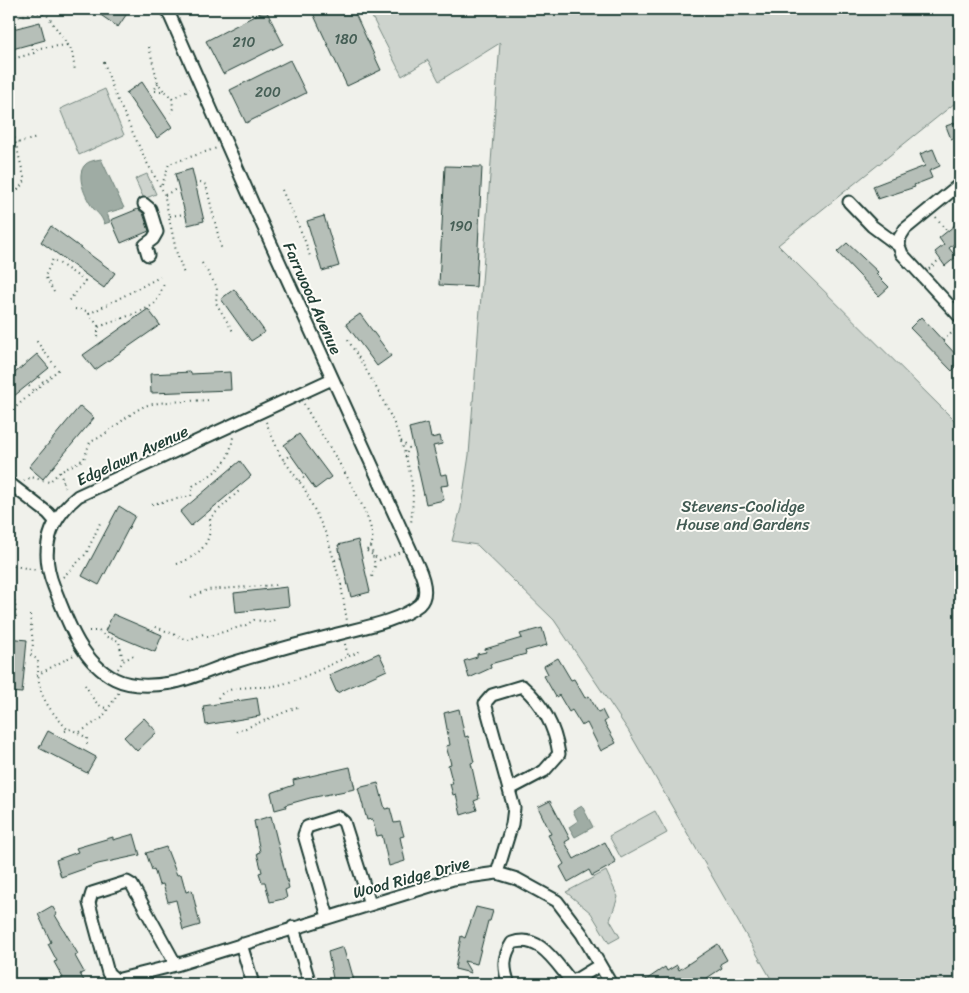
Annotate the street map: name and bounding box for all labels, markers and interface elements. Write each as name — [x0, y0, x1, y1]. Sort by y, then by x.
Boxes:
house number: 180 — [334, 27, 358, 52]
house number: 210 — [233, 30, 256, 55]
house number: 200 — [255, 80, 281, 105]
house number: 190 — [449, 214, 473, 239]
street label: Farrwood Avenue — [275, 237, 350, 359]
street label: Edgelawn Avenue — [71, 417, 193, 494]
park label: Stevens-Coolidge House and Gardens — [676, 492, 810, 539]
street label: Wood Ridge Drive — [349, 848, 473, 907]

